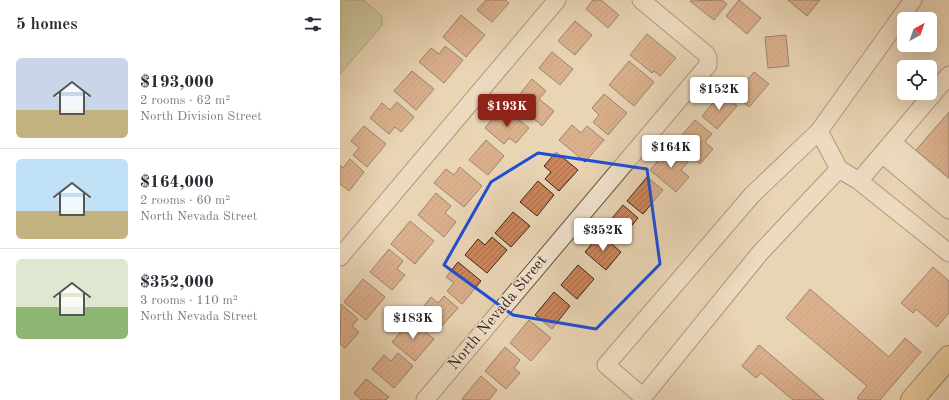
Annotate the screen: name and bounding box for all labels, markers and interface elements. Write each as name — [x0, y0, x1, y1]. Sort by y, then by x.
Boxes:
north arrow — [897, 12, 937, 52]
map controls — [897, 12, 937, 100]
icon: filters — [302, 13, 324, 35]
text: 5 homes — [16, 16, 78, 33]
button: locate — [897, 60, 937, 100]
icon: home — [48, 74, 96, 122]
text: $193,000 — [140, 74, 214, 91]
pin: $152K — [691, 77, 747, 111]
text: $152K — [699, 83, 739, 96]
text: 2 rooms · 62 m² — [140, 94, 230, 107]
pin: $193K — [479, 94, 535, 128]
text: $193K — [487, 100, 527, 113]
text: North Division Street — [140, 110, 262, 123]
pin: $164K — [643, 135, 699, 169]
text: $164K — [651, 141, 691, 154]
text: $164,000 — [140, 174, 214, 191]
icon: home — [48, 175, 96, 223]
text: 2 rooms · 60 m² — [140, 194, 230, 207]
text: North Nevada Street — [140, 210, 257, 223]
pin: $352K — [575, 218, 631, 252]
text: $352K — [583, 224, 623, 237]
street label: North Nevada Street — [445, 252, 551, 373]
text: $352,000 — [140, 274, 214, 291]
icon: home — [48, 275, 96, 323]
text: 3 rooms · 110 m² — [140, 294, 238, 307]
pin: $183K — [385, 306, 441, 340]
text: North Nevada Street — [140, 310, 257, 323]
text: $183K — [393, 312, 433, 325]

